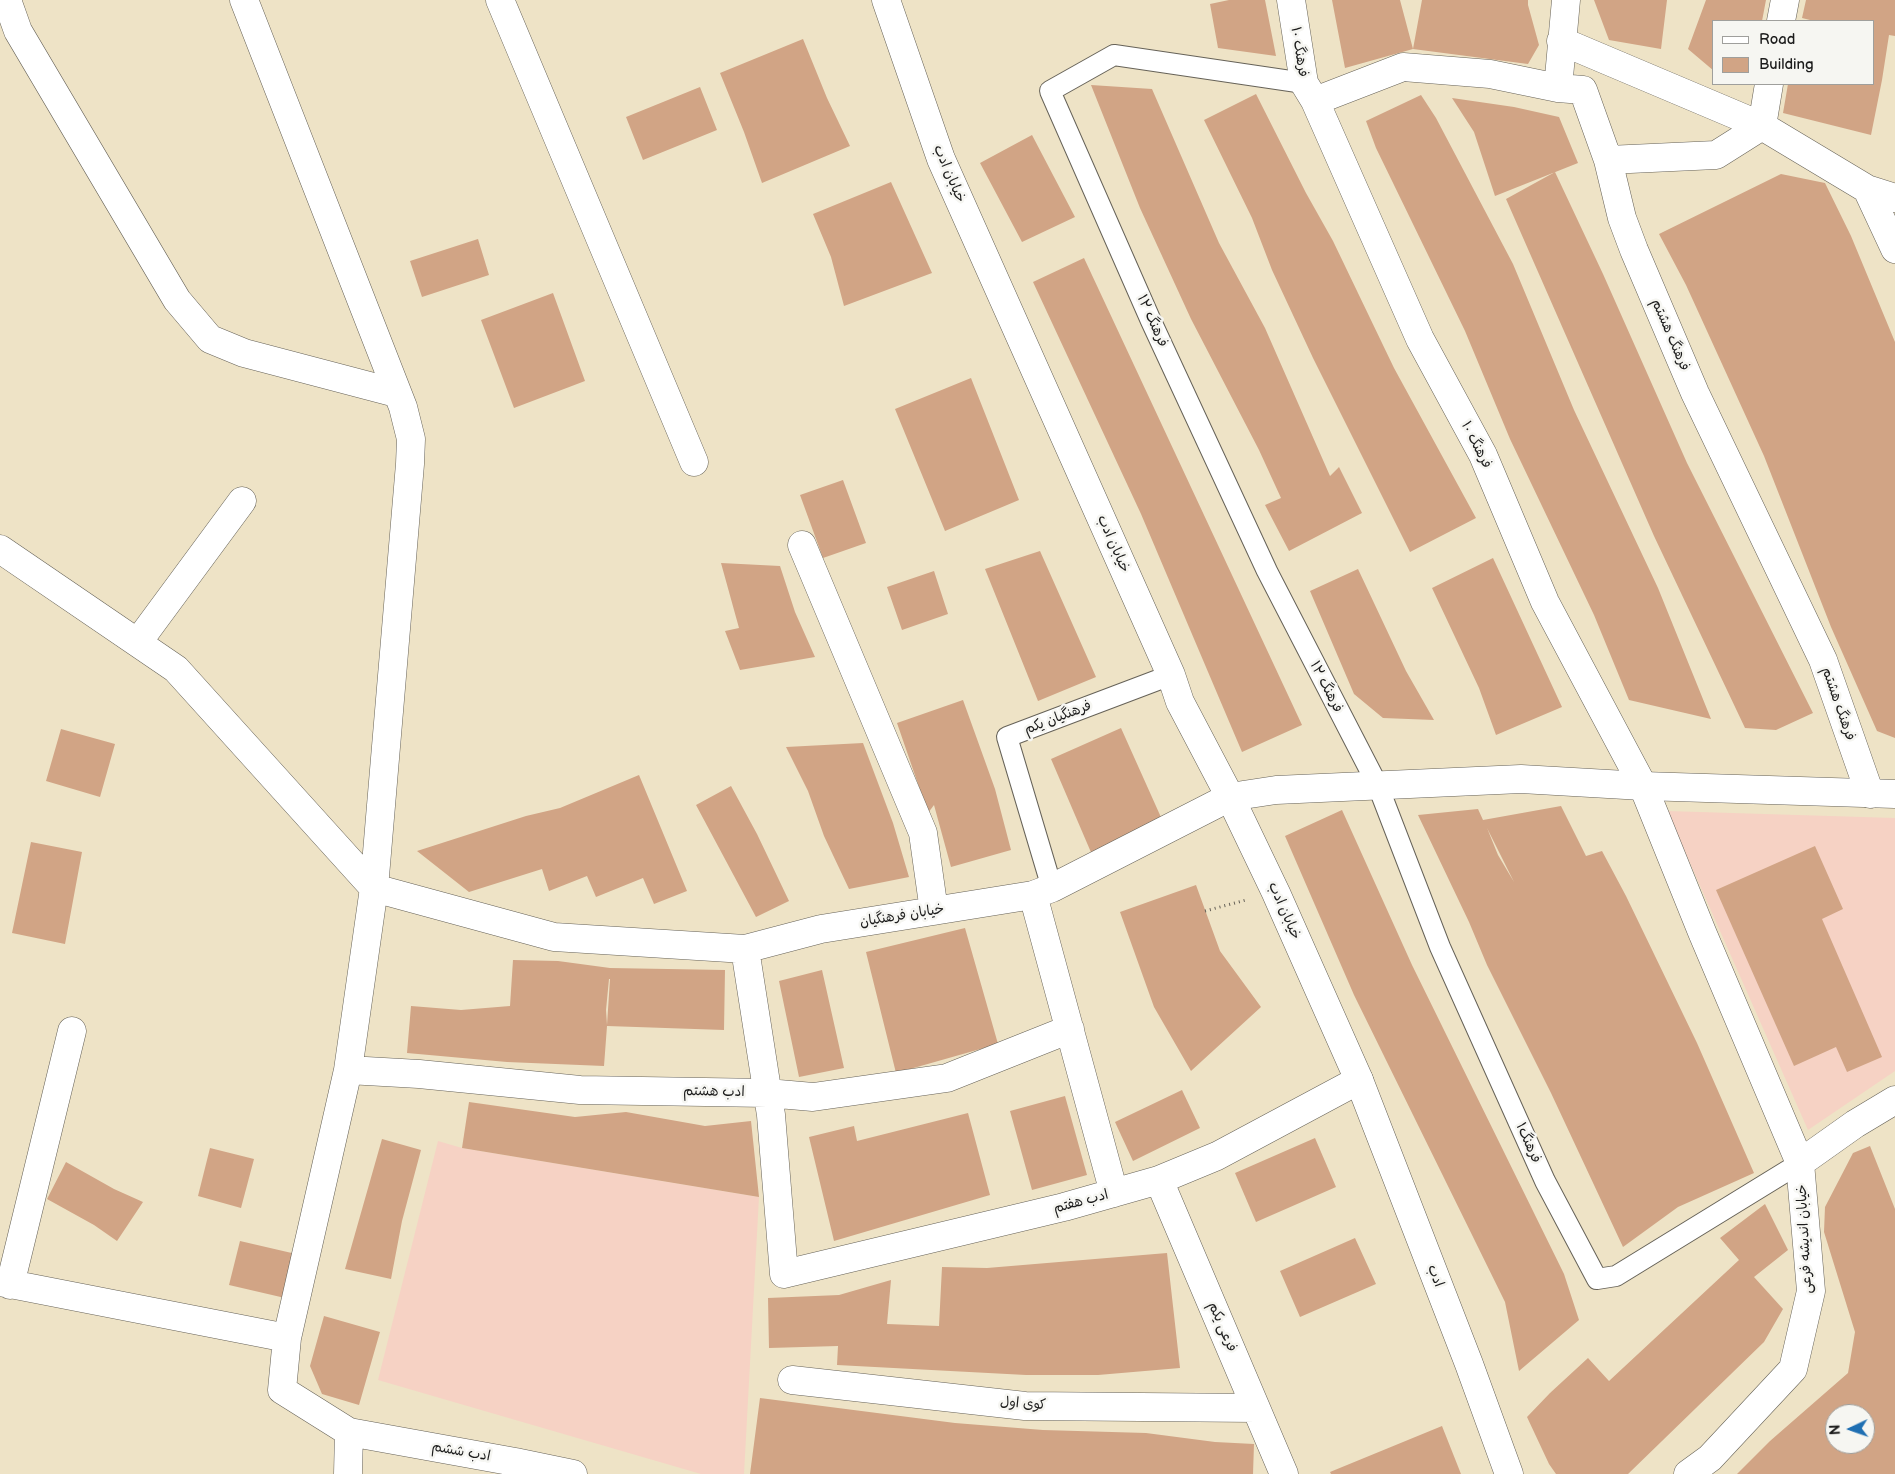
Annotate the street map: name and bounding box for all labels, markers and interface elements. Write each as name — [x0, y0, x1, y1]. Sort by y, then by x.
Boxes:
legend — [1712, 20, 1875, 85]
street label: فرهنگ ۱۰ — [1287, 26, 1311, 78]
text: Road — [1759, 30, 1795, 49]
text: Building — [1759, 55, 1814, 74]
street label: خیابان ادب — [929, 143, 969, 205]
street label: فرهنگ ۱۲ — [1133, 292, 1171, 350]
street label: فرهنگ هشتم — [1647, 297, 1693, 373]
street label: فرهنگ ۱۰ — [1457, 419, 1495, 471]
street label: خیابان ادب — [1093, 513, 1133, 575]
street label: فرهنگ ۱۲ — [1306, 658, 1346, 716]
street label: فرهنگ هشتم — [1818, 665, 1858, 743]
street label: فرهنگیان یکم — [1022, 698, 1094, 738]
street label: خیابان ادب — [1264, 880, 1304, 942]
street label: خیابان فرهنگیان — [859, 901, 945, 931]
street label: ادب هشتم — [683, 1083, 745, 1101]
street label: فرهنگ۱ — [1512, 1120, 1544, 1166]
street label: خیابان اندیشه فرعی — [1794, 1184, 1816, 1294]
street label: ادب هفتم — [1052, 1187, 1110, 1217]
street label: ادب — [1423, 1262, 1447, 1290]
street label: فرعی یکم — [1204, 1300, 1240, 1354]
street label: کوی اول — [999, 1394, 1047, 1414]
north arrow — [1825, 1404, 1875, 1454]
text: N — [1827, 1424, 1844, 1435]
street label: ادب ششم — [430, 1439, 492, 1465]

